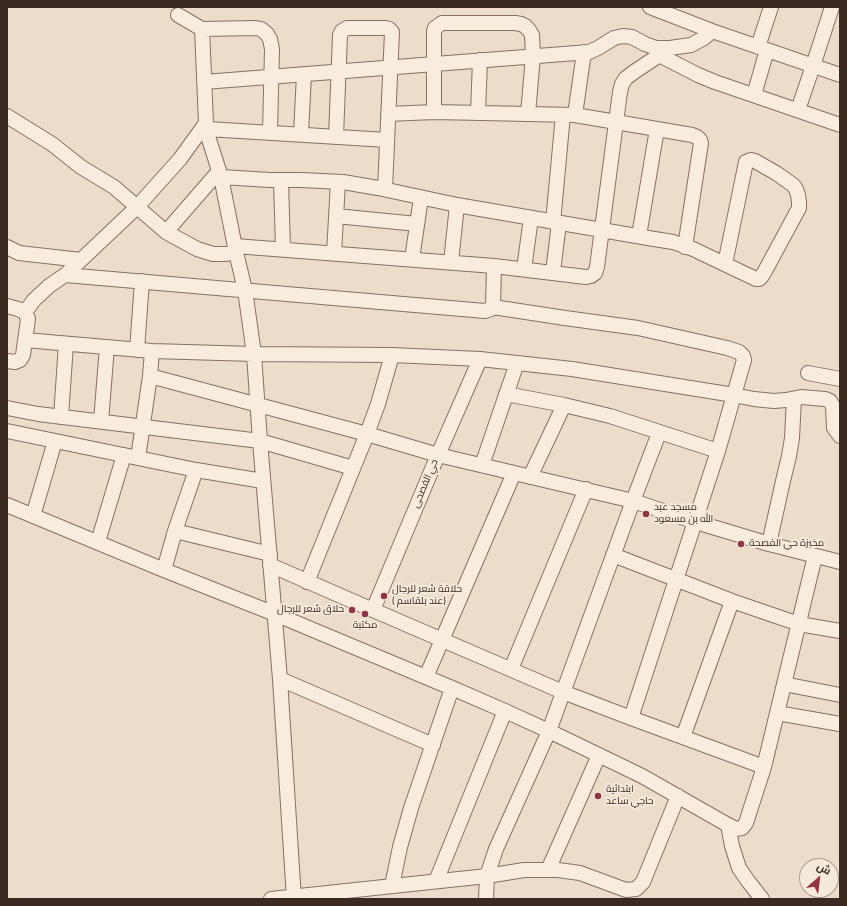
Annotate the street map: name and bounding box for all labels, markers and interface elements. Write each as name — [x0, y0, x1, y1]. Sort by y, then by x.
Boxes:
street label: حي الفصحى — [410, 458, 442, 510]
place label: مسجد عبد الله بن مسعود — [654, 502, 713, 526]
marker: مسجد عبد الله بن مسعود — [641, 509, 651, 519]
place label: مخبزة حي الفصحة — [749, 538, 824, 550]
marker: مخبزة حي الفصحة — [736, 539, 746, 549]
place label: حلاقة شعر للرجال ( عند بلقاسم) — [392, 584, 462, 608]
marker: حلاقة شعر للرجال ( عند بلقاسم) — [379, 591, 389, 601]
place label: حلاق شعر للرجال — [277, 604, 344, 616]
marker: حلاق شعر للرجال — [347, 605, 357, 615]
marker: مكتبة — [360, 609, 370, 619]
place label: مكتبة — [353, 620, 377, 632]
place label: ابتدائية حاجي ساعد — [606, 784, 654, 808]
marker: ابتدائية حاجي ساعد — [593, 791, 603, 801]
text: ش — [813, 856, 835, 880]
north arrow — [799, 858, 839, 898]

